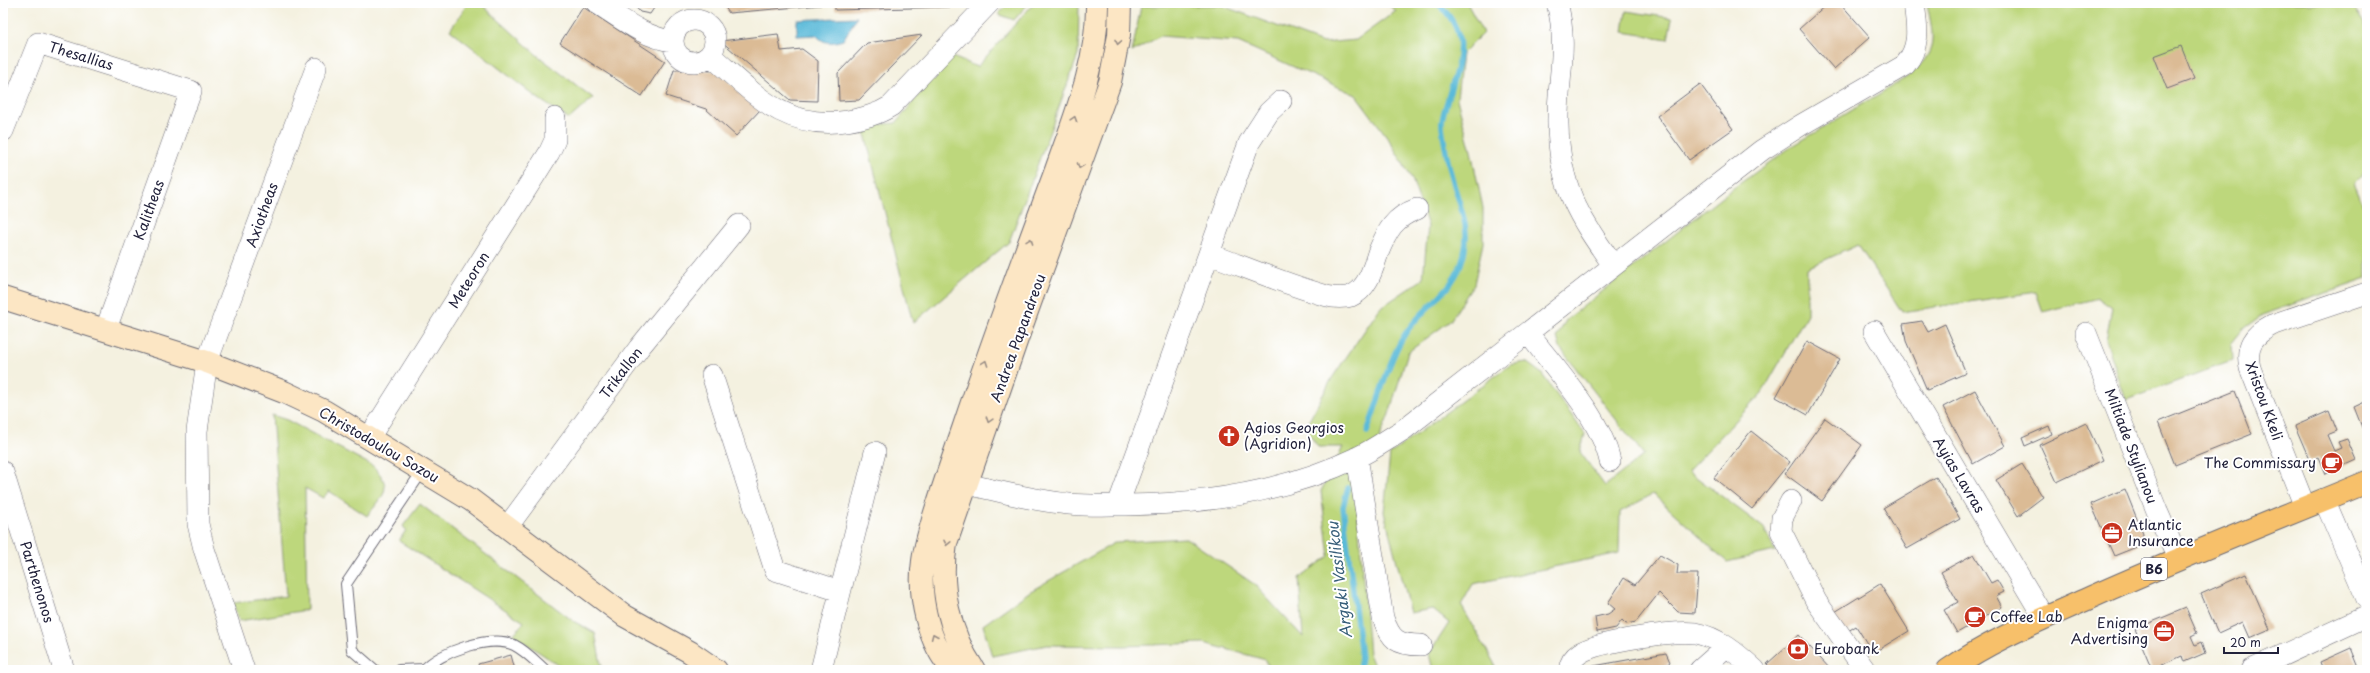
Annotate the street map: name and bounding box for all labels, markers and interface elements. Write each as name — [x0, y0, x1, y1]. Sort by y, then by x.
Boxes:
street label: Thesallias — [46, 36, 116, 75]
one-way arrow — [1114, 39, 1122, 45]
one-way arrow — [1069, 115, 1078, 122]
one-way arrow — [1077, 163, 1085, 170]
street label: Kalitheas — [128, 177, 169, 243]
street label: Axiotheas — [240, 179, 283, 250]
one-way arrow — [1025, 238, 1033, 245]
street label: Meteoron — [443, 247, 494, 312]
street label: Andrea Papandreou — [985, 271, 1051, 405]
street label: Trikallon — [594, 343, 647, 403]
street label: Xristou Kkeli — [2241, 359, 2288, 443]
one-way arrow — [981, 360, 989, 367]
street label: Miltiade Stylianou — [2100, 385, 2163, 506]
street label: Christodoulou Sozou — [315, 402, 443, 488]
one-way arrow — [985, 416, 993, 423]
place label: Agios Georgios (Agridion) — [1244, 417, 1344, 454]
church icon: Agios Georgios (Agridion) — [1216, 423, 1242, 449]
street label: Ayias Lavras — [1928, 433, 1990, 517]
cafe icon: The Commissary — [2319, 450, 2345, 476]
place label: The Commissary — [2204, 452, 2316, 473]
place label: Atlantic Insurance — [2128, 514, 2194, 551]
water label: Argaki Vasilikou — [1320, 519, 1357, 640]
office icon: Atlantic Insurance — [2099, 520, 2125, 546]
street label: Parthenonos — [15, 538, 60, 625]
one-way arrow — [943, 540, 951, 546]
road number: B6 — [2141, 558, 2167, 580]
cafe icon: Coffee Lab — [1962, 604, 1988, 630]
place label: Coffee Lab — [1990, 606, 2063, 627]
place label: Enigma Advertising — [2071, 612, 2148, 649]
office icon: Enigma Advertising — [2151, 618, 2177, 644]
scale bar — [2224, 629, 2278, 655]
one-way arrow — [930, 633, 938, 640]
text: 20 m — [2230, 633, 2261, 651]
bank icon: Eurobank — [1785, 636, 1811, 662]
place label: Eurobank — [1814, 638, 1880, 659]

